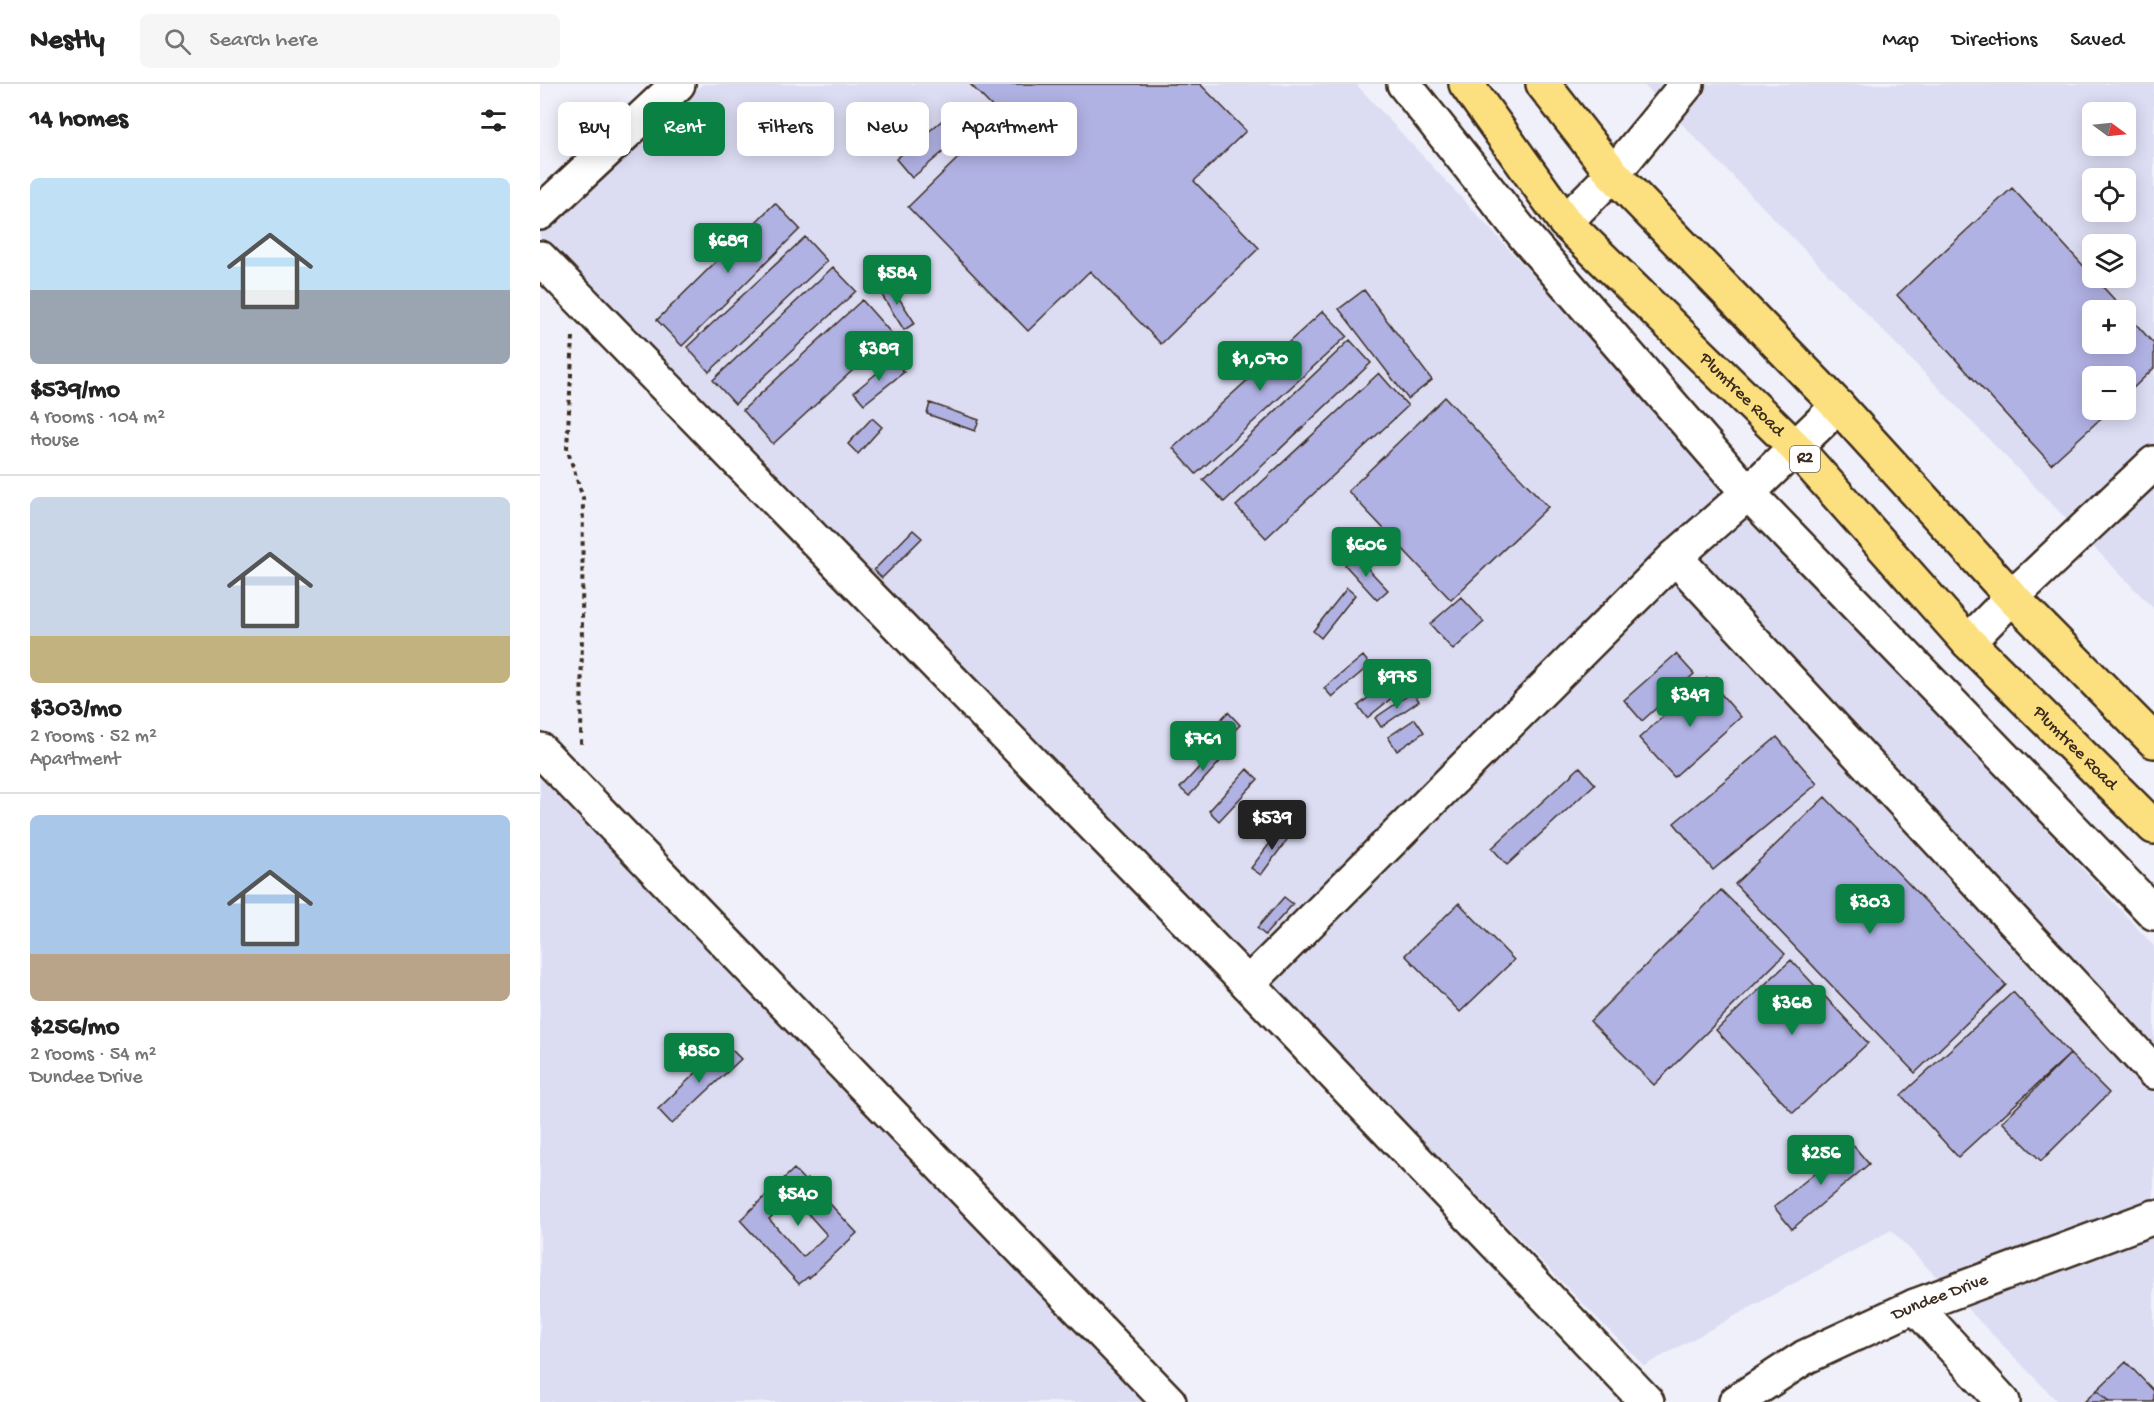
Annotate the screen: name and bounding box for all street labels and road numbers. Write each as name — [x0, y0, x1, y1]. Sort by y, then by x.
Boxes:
street label: Plumtree Road — [1694, 348, 1790, 442]
road number: R2 — [1790, 446, 1820, 472]
street label: Plumtree Road — [2027, 701, 2123, 796]
street label: Dundee Drive — [1888, 1269, 1992, 1326]

